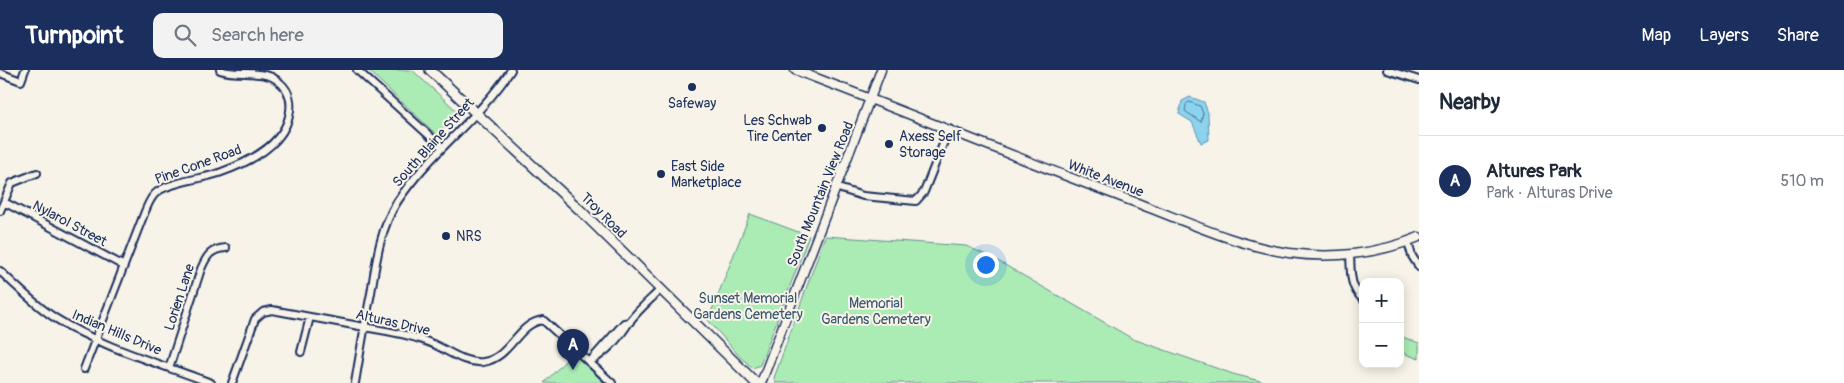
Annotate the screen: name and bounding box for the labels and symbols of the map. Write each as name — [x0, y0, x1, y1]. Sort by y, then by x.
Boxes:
marker: Safeway — [686, 81, 698, 93]
street label: South Blaine Street — [389, 94, 478, 190]
place label: Safeway — [668, 95, 716, 112]
place label: Les Schwab Tire Center — [743, 112, 812, 145]
street label: South Mountain View Road — [784, 119, 857, 269]
marker: Les Schwab Tire Center — [816, 122, 828, 134]
place label: Axess Self Storage — [899, 128, 962, 161]
marker: Axess Self Storage — [883, 138, 895, 150]
street label: Pine Cone Road — [153, 141, 244, 188]
street label: White Avenue — [1066, 156, 1146, 201]
place label: East Side Marketplace — [671, 158, 742, 191]
marker: East Side Marketplace — [655, 168, 667, 180]
street label: Troy Road — [577, 189, 630, 242]
street label: Nylarol Street — [30, 197, 110, 250]
place label: NRS — [456, 228, 482, 245]
marker: NRS — [440, 230, 452, 242]
your location — [973, 252, 999, 278]
street label: Lorien Lane — [161, 261, 198, 333]
park label: Sunset Memorial Gardens Cemetery — [693, 290, 803, 323]
park label: Memorial Gardens Cemetery — [821, 295, 931, 328]
street label: Indian Hills Drive — [70, 306, 164, 359]
street label: Alturas Drive — [354, 306, 432, 339]
pin: A — [557, 329, 589, 370]

